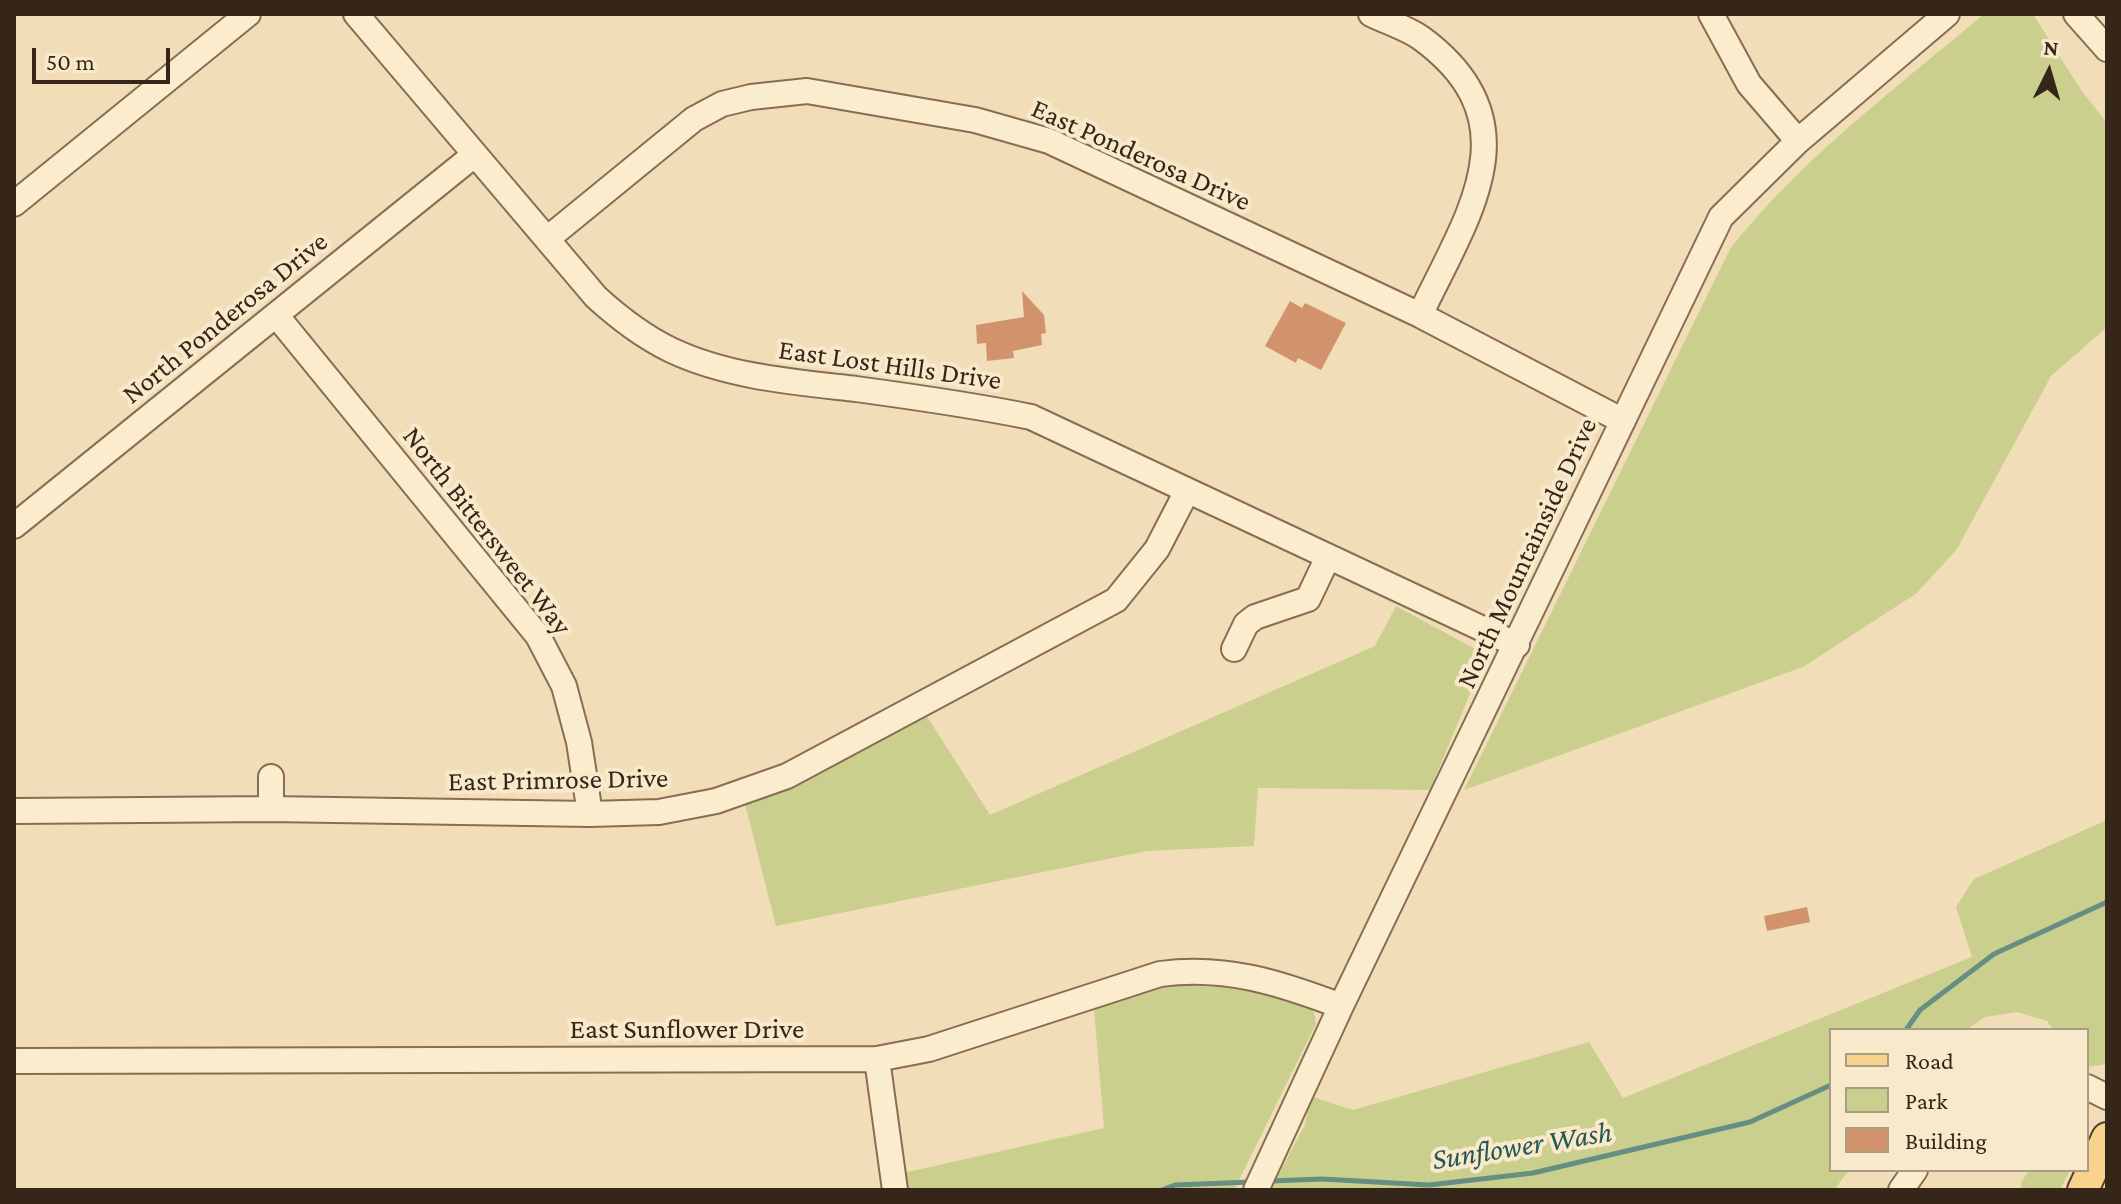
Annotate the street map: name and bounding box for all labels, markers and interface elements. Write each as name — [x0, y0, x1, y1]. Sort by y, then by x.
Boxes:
scale bar — [36, 32, 174, 82]
north arrow — [2009, 32, 2089, 112]
text: N — [2043, 34, 2060, 61]
text: 50 m — [46, 48, 95, 75]
street label: East Ponderosa Drive — [1026, 92, 1256, 218]
street label: North Ponderosa Drive — [116, 225, 334, 411]
street label: East Lost Hills Drive — [776, 333, 1004, 397]
street label: North Mountainside Drive — [1450, 412, 1604, 694]
street label: North Bittersweet Way — [395, 420, 579, 642]
street label: East Primrose Drive — [448, 761, 668, 799]
street label: East Sunflower Drive — [570, 1012, 804, 1046]
legend — [1829, 1028, 2089, 1172]
text: Road — [1905, 1047, 1954, 1074]
text: Park — [1905, 1087, 1948, 1114]
water label: Sunflower Wash — [1429, 1114, 1615, 1178]
text: Building — [1905, 1127, 1987, 1154]

